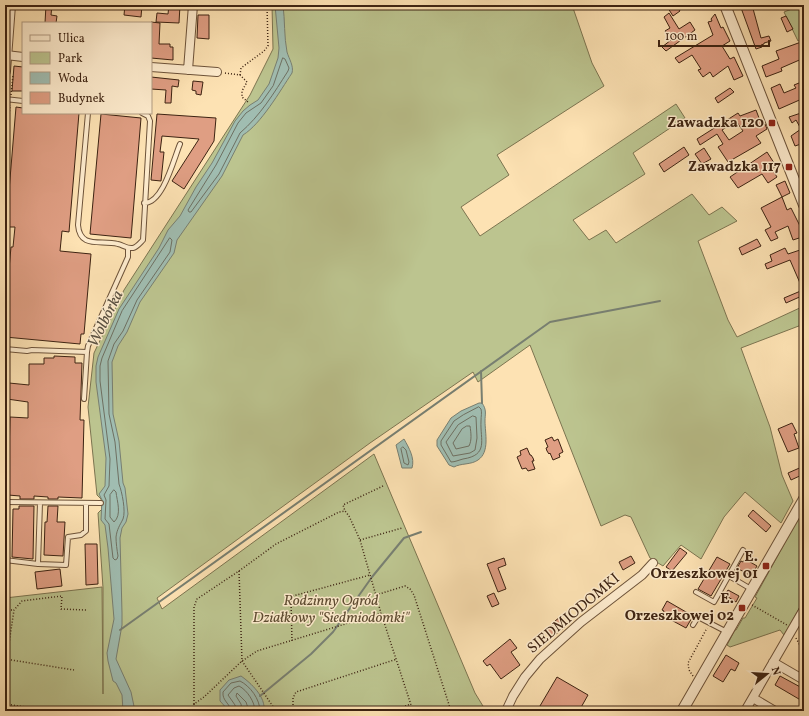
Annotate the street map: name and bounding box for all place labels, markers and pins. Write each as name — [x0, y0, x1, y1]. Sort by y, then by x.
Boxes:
place label: Zawadzka 120 — [667, 113, 764, 134]
marker: Zawadzka 120 — [767, 118, 777, 128]
place label: Zawadzka 117 — [688, 157, 781, 178]
marker: Zawadzka 117 — [784, 162, 794, 172]
place label: E. Orzeszkowej 01 — [650, 547, 758, 585]
marker: E. Orzeszkowej 01 — [761, 561, 771, 571]
place label: E. Orzeszkowej 02 — [625, 589, 734, 627]
marker: E. Orzeszkowej 02 — [737, 603, 747, 613]

